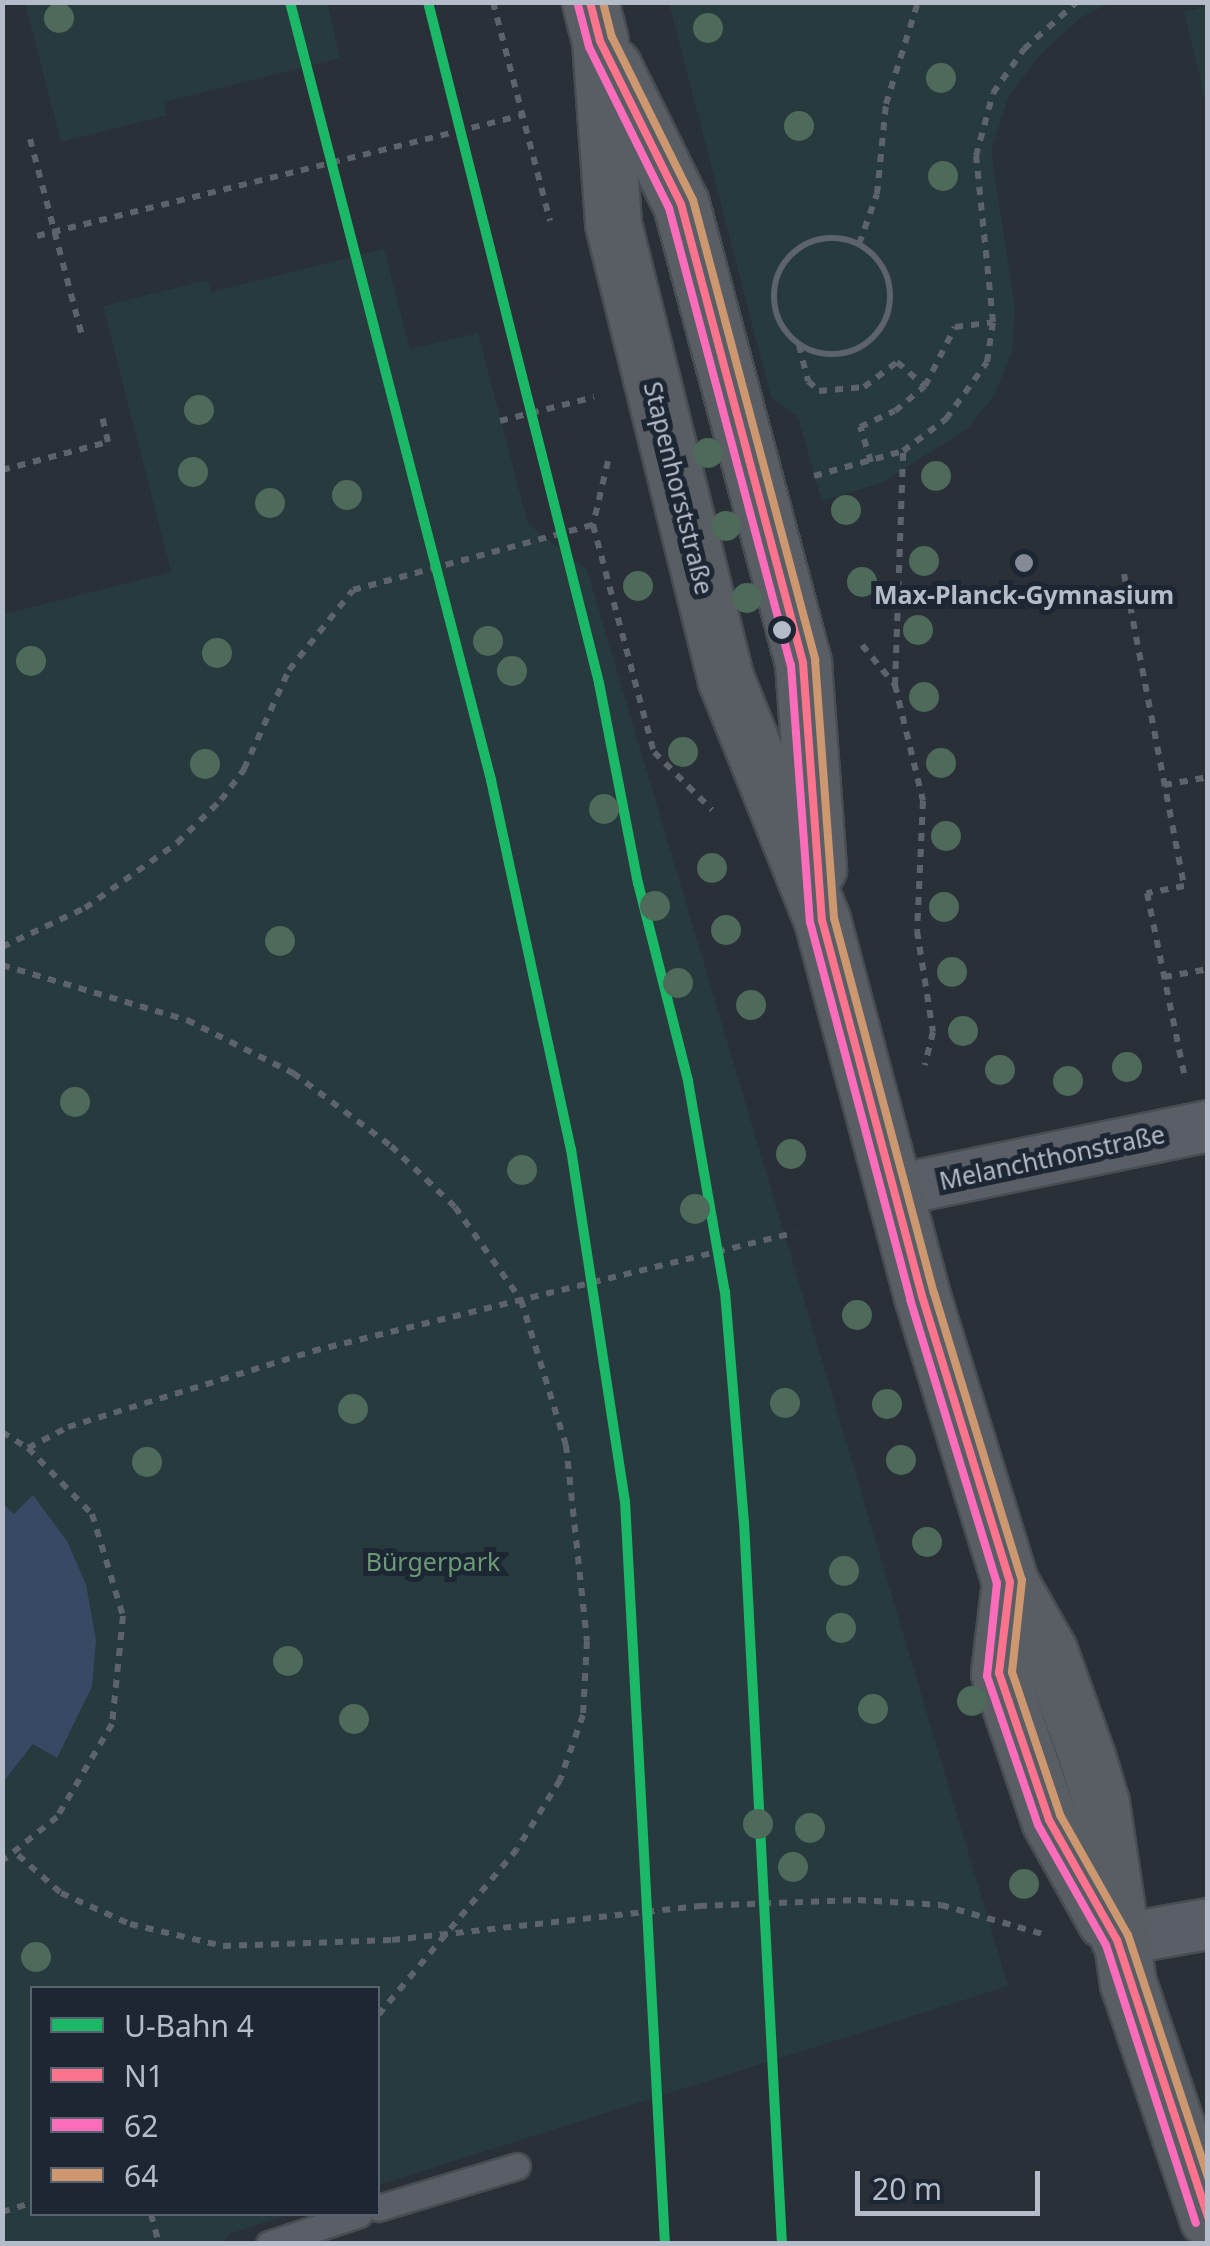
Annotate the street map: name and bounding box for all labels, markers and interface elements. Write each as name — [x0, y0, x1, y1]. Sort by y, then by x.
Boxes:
street label: Stapenhorststraße — [638, 378, 720, 598]
marker: Max-Planck-Gymnasium — [1013, 552, 1035, 574]
place label: Max-Planck-Gymnasium — [874, 579, 1174, 609]
unlabelled marker — [772, 620, 792, 640]
street label: Melanchthonstraße — [936, 1118, 1168, 1196]
park label: Bürgerpark — [366, 1546, 500, 1576]
legend — [30, 1986, 380, 2216]
text: U-Bahn 4 — [124, 2005, 254, 2046]
text: N1 — [124, 2055, 164, 2096]
text: 62 — [124, 2105, 158, 2146]
scale bar — [860, 2151, 1045, 2213]
text: 64 — [124, 2155, 158, 2196]
text: 20 m — [872, 2168, 942, 2209]

